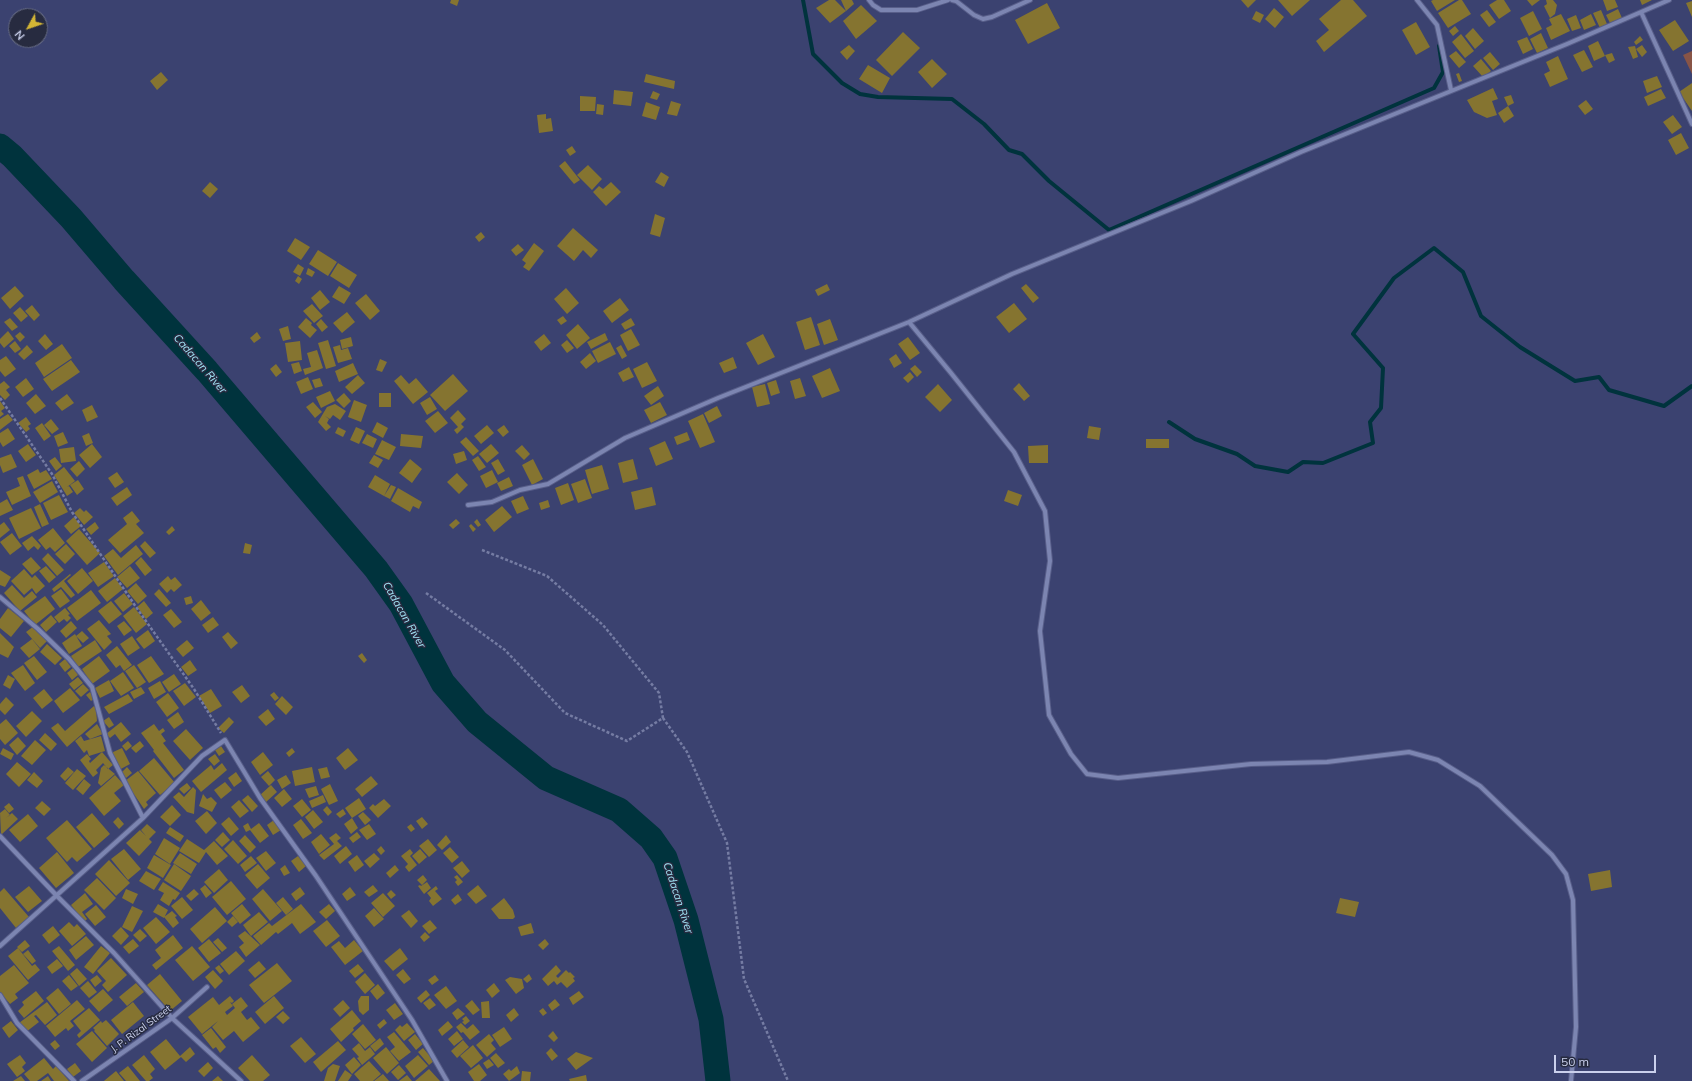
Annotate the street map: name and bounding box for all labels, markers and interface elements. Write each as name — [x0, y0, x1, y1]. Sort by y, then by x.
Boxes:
north arrow — [8, 8, 48, 48]
text: N — [12, 27, 28, 43]
water label: Cadacan River — [171, 332, 229, 396]
water label: Cadacan River — [380, 579, 428, 651]
water label: Cadacan River — [660, 861, 696, 935]
street label: J. P. Rizal Street — [108, 1003, 174, 1055]
scale bar — [1556, 1047, 1658, 1073]
text: 50 m — [1561, 1054, 1589, 1069]

